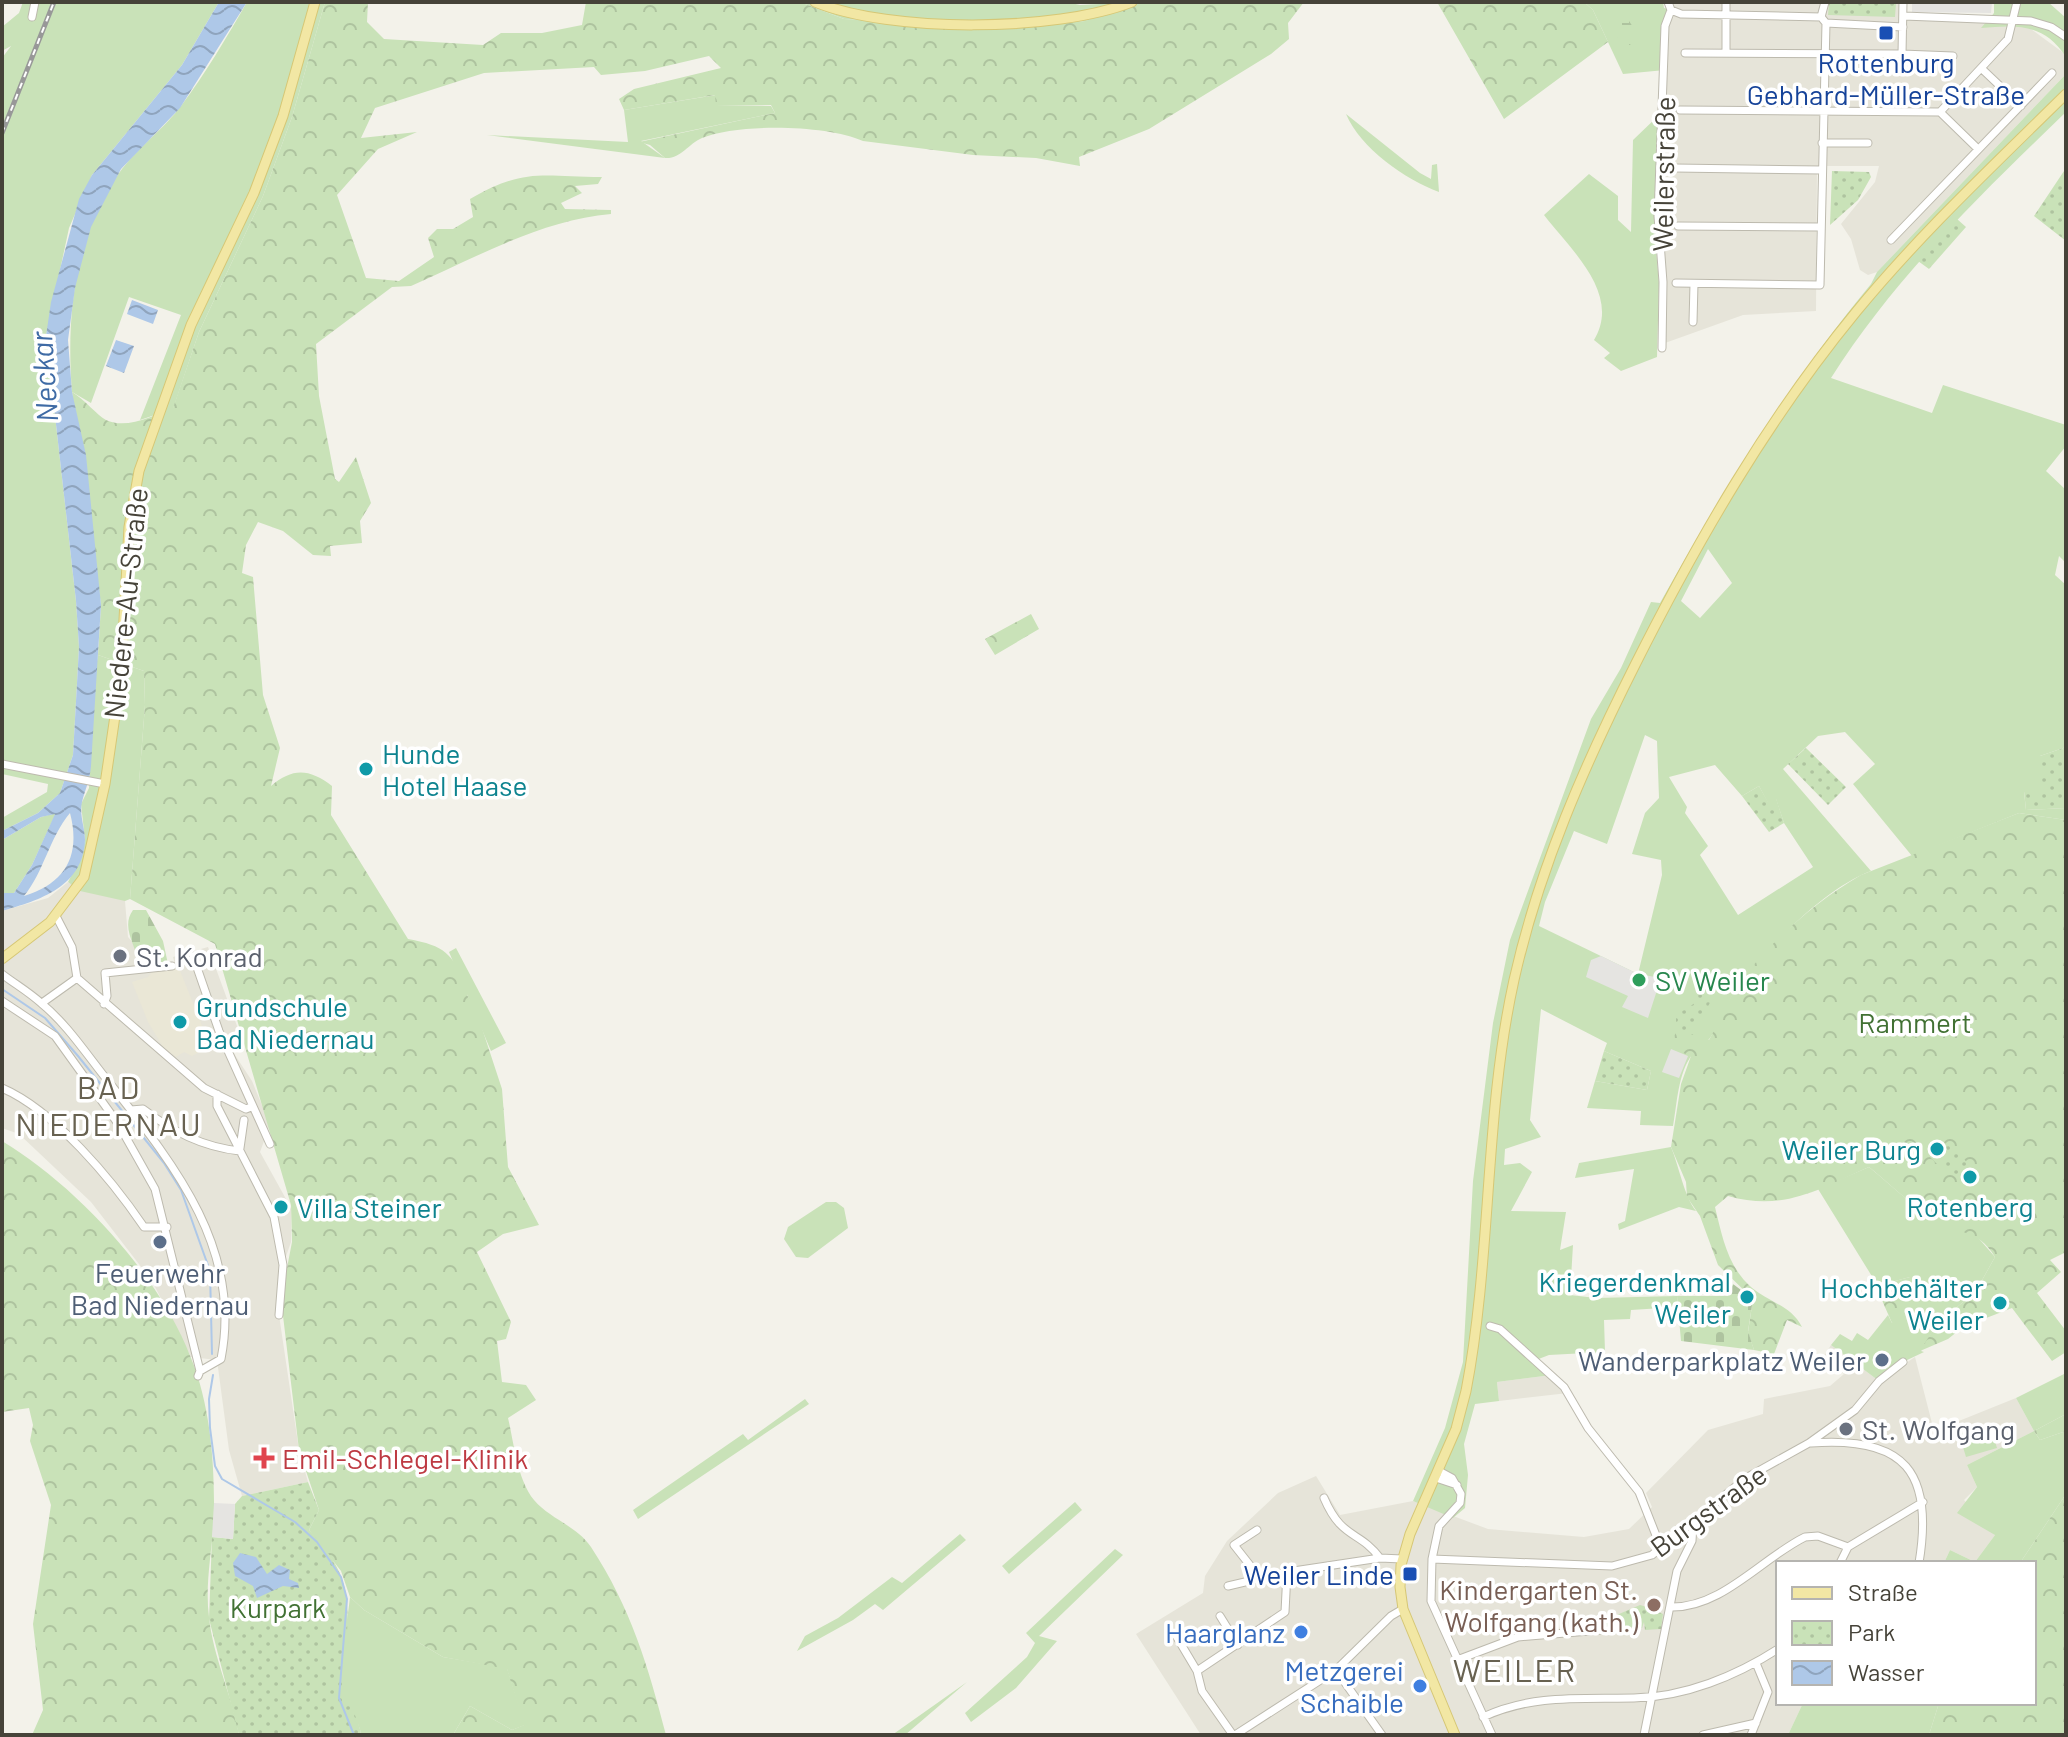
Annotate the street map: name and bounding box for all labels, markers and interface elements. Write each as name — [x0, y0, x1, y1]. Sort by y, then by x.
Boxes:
marker: Rottenburg Gebhard-Müller-Straße — [1877, 24, 1895, 42]
place label: Rottenburg Gebhard-Müller-Straße — [1747, 45, 2025, 111]
street label: Weilerstraße — [1645, 96, 1681, 252]
water label: Neckar — [22, 329, 64, 424]
street label: Niedere-Au-Straße — [96, 486, 154, 720]
place label: Hunde Hotel Haase — [382, 736, 527, 802]
marker: Hunde Hotel Haase — [357, 760, 375, 778]
place label: St. Konrad — [136, 939, 263, 973]
marker: St. Konrad — [111, 947, 129, 965]
place label: SV Weiler — [1655, 963, 1770, 997]
marker: SV Weiler — [1630, 971, 1648, 989]
place label: Grundschule Bad Niedernau — [196, 989, 374, 1055]
park label: Rammert — [1858, 1005, 1972, 1039]
marker: Grundschule Bad Niedernau — [171, 1013, 189, 1031]
district label: BAD NIEDERNAU — [15, 1067, 203, 1142]
place label: Weiler Burg — [1782, 1132, 1921, 1166]
marker: Weiler Burg — [1928, 1140, 1946, 1158]
marker: Rotenberg — [1961, 1168, 1979, 1186]
place label: Rotenberg — [1907, 1189, 2033, 1223]
place label: Villa Steiner — [297, 1190, 442, 1224]
marker: Villa Steiner — [272, 1198, 290, 1216]
marker: Feuerwehr Bad Niedernau — [151, 1233, 169, 1251]
place label: Feuerwehr Bad Niedernau — [71, 1255, 249, 1321]
place label: Kriegerdenkmal Weiler — [1538, 1264, 1731, 1330]
place label: Hochbehälter Weiler — [1820, 1270, 1984, 1336]
marker: Kriegerdenkmal Weiler — [1738, 1288, 1756, 1306]
marker: Hochbehälter Weiler — [1991, 1294, 2009, 1312]
place label: Wanderparkplatz Weiler — [1578, 1343, 1866, 1377]
marker: Wanderparkplatz Weiler — [1873, 1351, 1891, 1369]
place label: St. Wolfgang — [1862, 1412, 2015, 1446]
marker: St. Wolfgang — [1837, 1420, 1855, 1438]
place label: Emil-Schlegel-Klinik — [282, 1441, 528, 1475]
marker: Emil-Schlegel-Klinik — [253, 1447, 275, 1469]
street label: Burgstraße — [1643, 1456, 1773, 1564]
place label: Weiler Linde — [1243, 1557, 1394, 1591]
legend — [1776, 1561, 2036, 1705]
marker: Weiler Linde — [1401, 1565, 1419, 1583]
place label: Kindergarten St. Wolfgang (kath.) — [1439, 1572, 1639, 1638]
text: Straße — [1848, 1577, 1918, 1606]
park label: Kurpark — [230, 1590, 326, 1624]
marker: Kindergarten St. Wolfgang (kath.) — [1645, 1596, 1663, 1614]
place label: Haarglanz — [1165, 1615, 1285, 1649]
text: Park — [1848, 1617, 1895, 1646]
marker: Haarglanz — [1292, 1623, 1310, 1641]
district label: WEILER — [1453, 1650, 1577, 1688]
place label: Metzgerei Schaible — [1285, 1653, 1404, 1719]
text: Wasser — [1848, 1657, 1925, 1686]
marker: Metzgerei Schaible — [1411, 1677, 1429, 1695]

